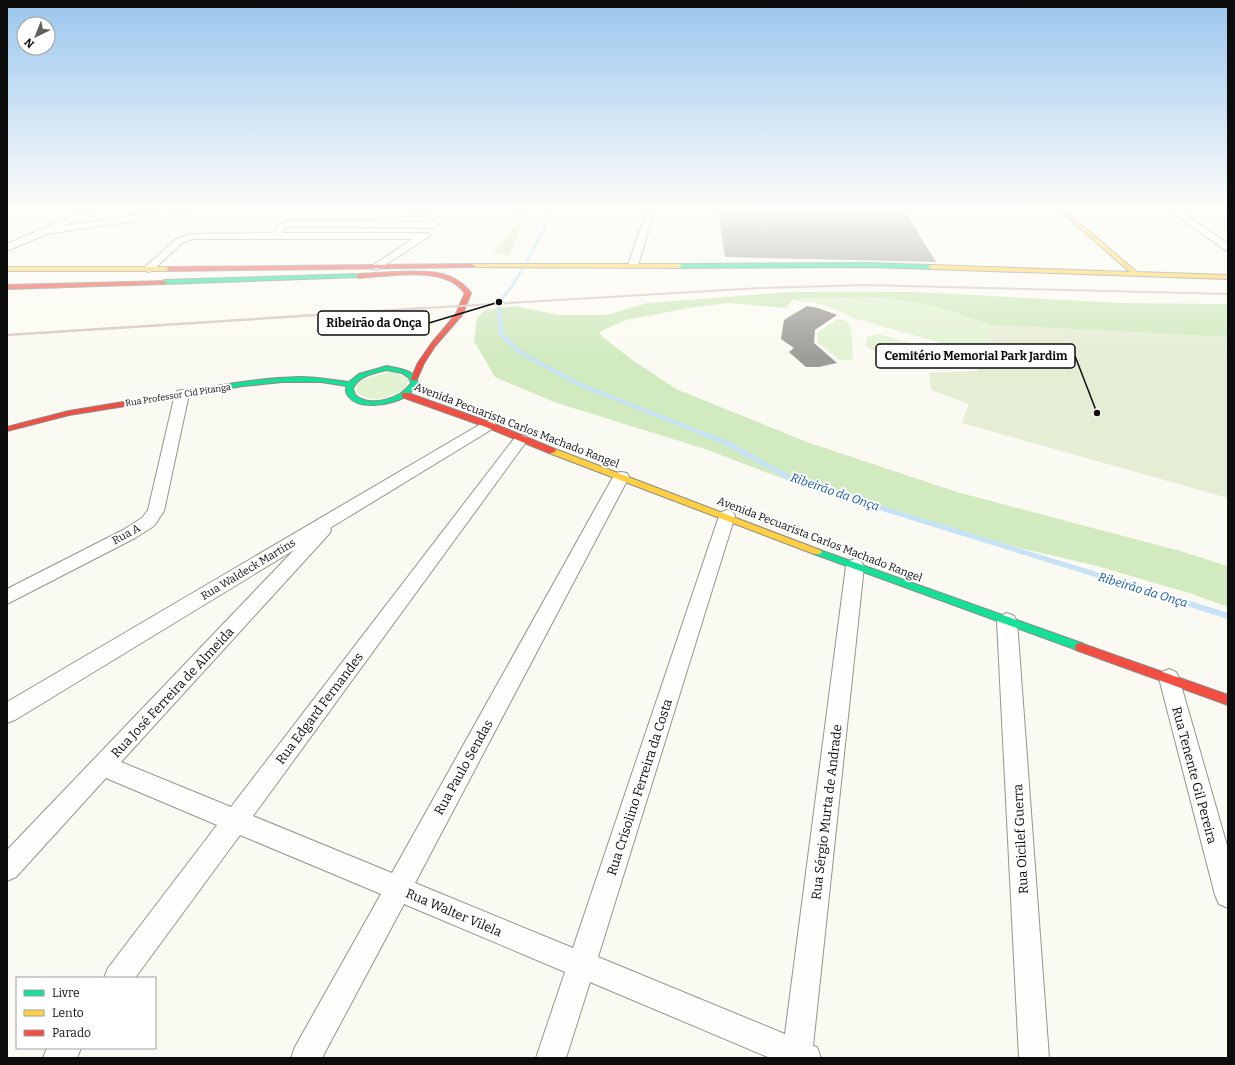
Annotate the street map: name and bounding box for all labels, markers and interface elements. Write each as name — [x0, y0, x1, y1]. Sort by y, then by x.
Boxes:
north arrow — [16, 16, 56, 56]
text: N — [22, 35, 37, 51]
callout: Ribeirão da Onça — [318, 311, 429, 335]
text: Ribeirão da Onça — [326, 316, 422, 330]
callout: Cemitério Memorial Park Jardim — [876, 344, 1075, 368]
text: Cemitério Memorial Park Jardim — [884, 349, 1068, 363]
street label: Avenida Pecuarista Carlos Machado Rangel — [413, 380, 621, 471]
street label: Rua Professor Cid Pitanga — [124, 382, 232, 408]
water label: Ribeirão da Onça — [789, 470, 881, 514]
street label: Avenida Pecuarista Carlos Machado Rangel — [716, 494, 924, 585]
street label: Rua A — [110, 521, 143, 547]
street label: Rua Waldeck Martins — [199, 536, 298, 603]
water label: Ribeirão da Onça — [1097, 570, 1189, 610]
street label: Rua José Ferreira de Almeida — [108, 624, 237, 761]
street label: Rua Edgard Fernandes — [273, 650, 366, 767]
street label: Rua Crisolino Ferreira da Costa — [604, 697, 675, 877]
street label: Rua Tenente Gil Pereira — [1169, 705, 1220, 845]
street label: Rua Paulo Sendas — [431, 717, 496, 817]
street label: Rua Sérgio Murta de Andrade — [808, 723, 845, 901]
street label: Rua Oicilef Guerra — [1010, 783, 1031, 895]
street label: Rua Walter Vilela — [403, 885, 504, 939]
legend — [16, 977, 156, 1049]
text: Livre — [52, 986, 80, 1000]
text: Lento — [52, 1006, 84, 1020]
text: Parado — [52, 1026, 91, 1040]

